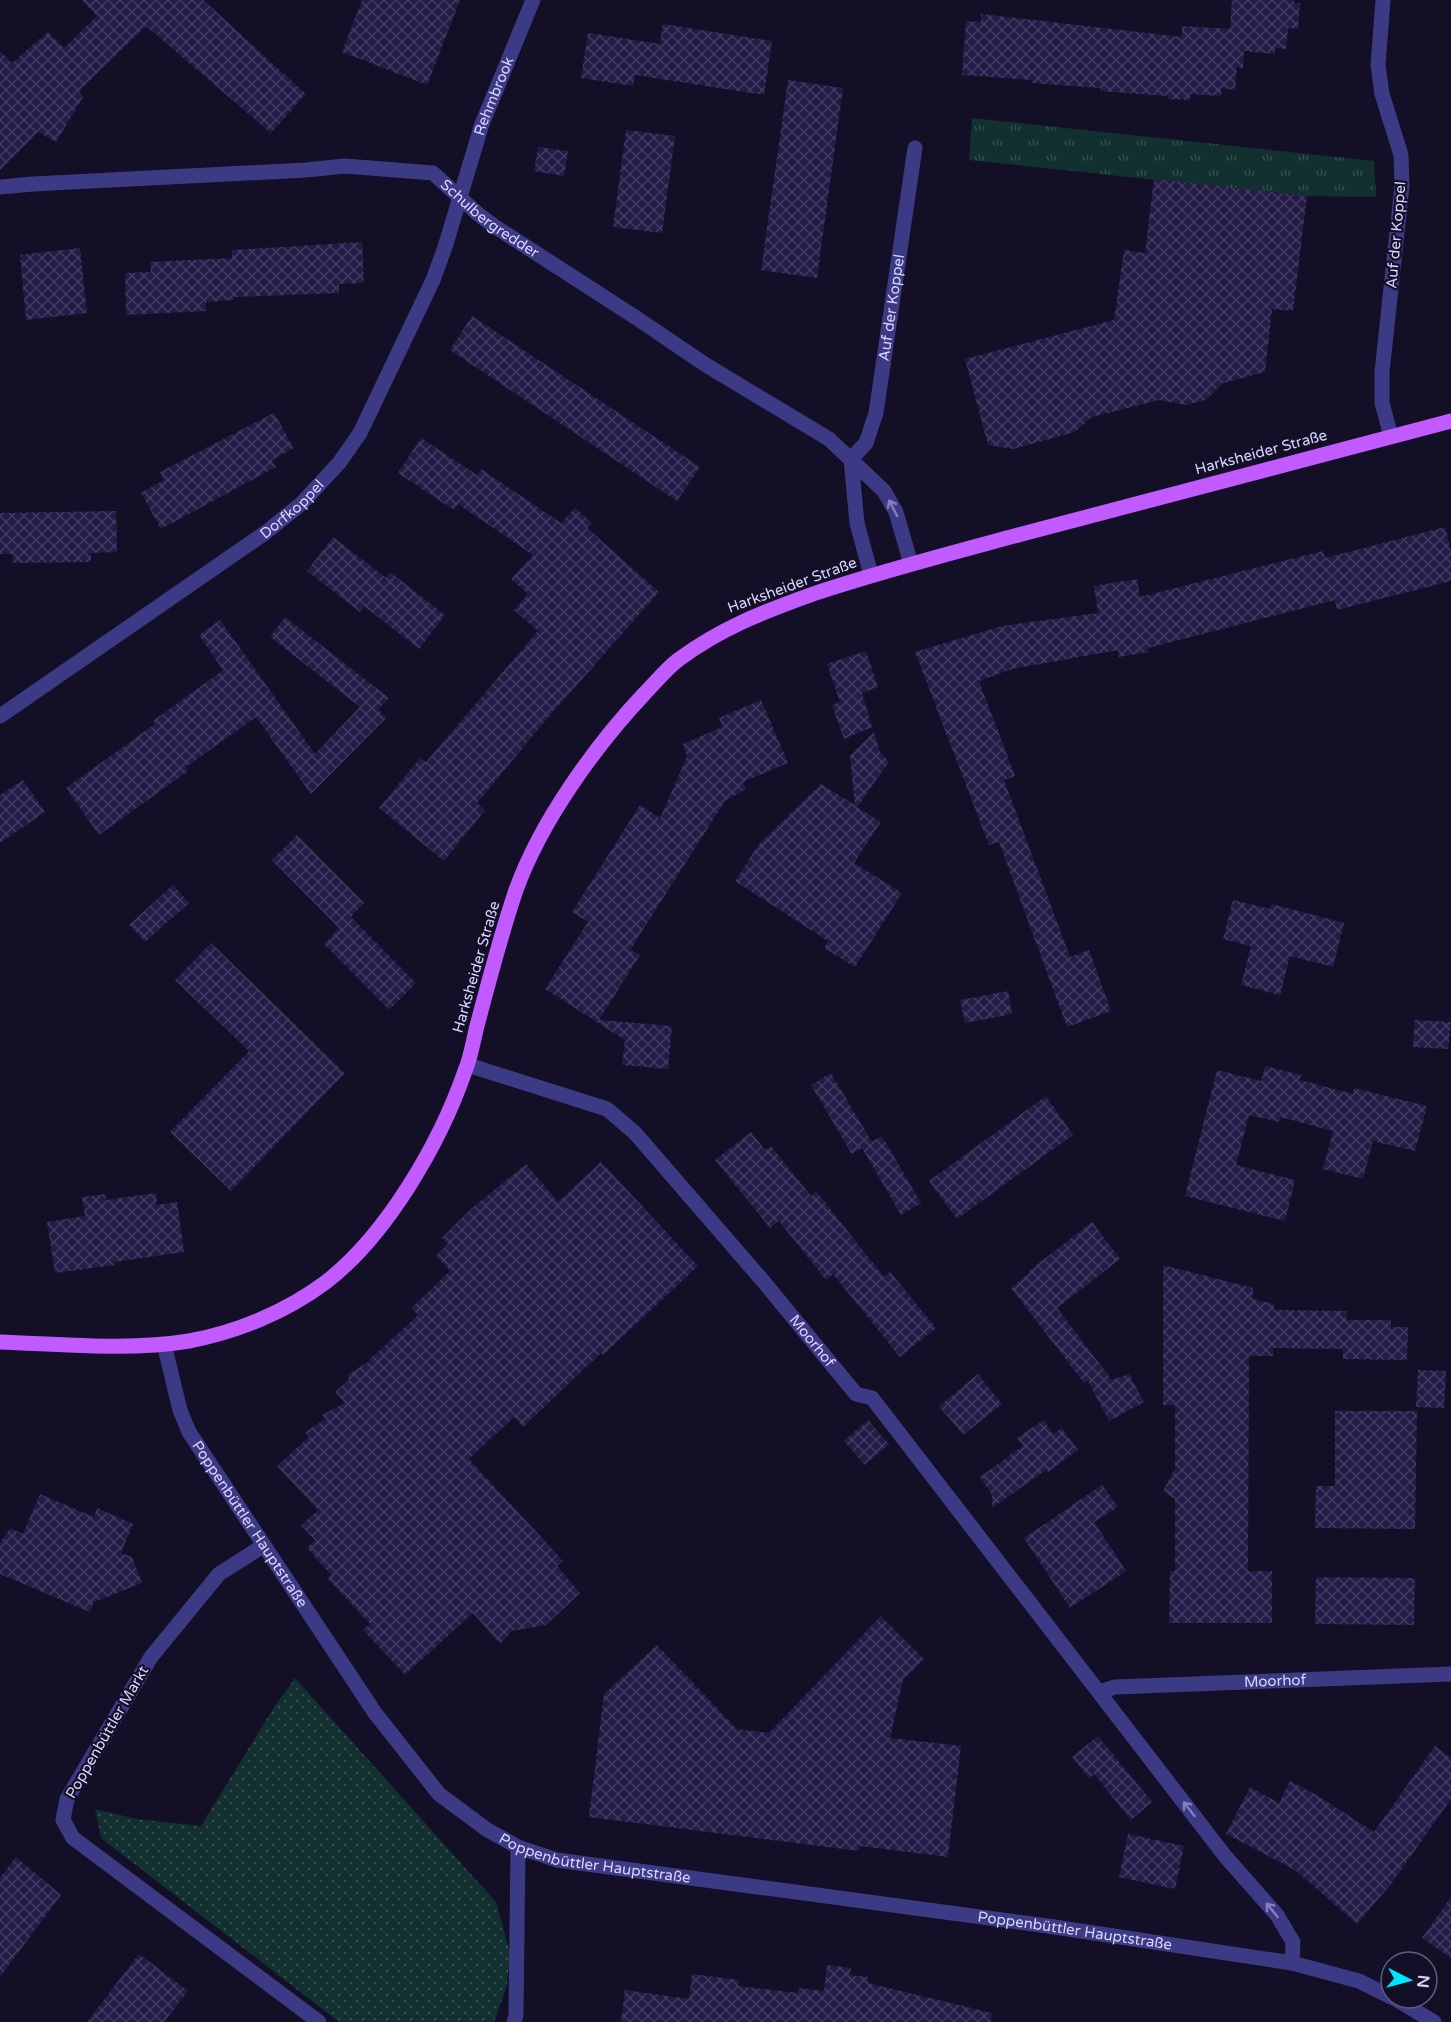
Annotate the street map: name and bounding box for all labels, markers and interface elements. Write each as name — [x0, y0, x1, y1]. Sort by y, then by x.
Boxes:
street label: Rehmbrook — [470, 54, 518, 138]
street label: Schulbergredder — [437, 175, 543, 262]
street label: Auf der Koppel — [1382, 181, 1410, 289]
street label: Auf der Koppel — [875, 253, 908, 362]
street label: Harksheider Straße — [1193, 426, 1329, 478]
street label: Dorfkoppel — [256, 476, 328, 543]
one-way arrow — [887, 500, 898, 518]
street label: Harksheider Straße — [725, 553, 859, 617]
street label: Harksheider Straße — [449, 899, 503, 1035]
street label: Moorhof — [786, 1311, 839, 1371]
street label: Poppenbüttler Hauptstraße — [188, 1437, 312, 1611]
street label: Poppenbüttler Markt — [62, 1662, 152, 1801]
street label: Moorhof — [1244, 1671, 1307, 1691]
one-way arrow — [1183, 1802, 1196, 1818]
street label: Poppenbüttler Hauptstraße — [496, 1829, 692, 1887]
one-way arrow — [1266, 1902, 1279, 1918]
street label: Poppenbüttler Hauptstraße — [977, 1908, 1173, 1954]
north arrow — [1379, 1950, 1439, 2010]
text: N — [1412, 1974, 1434, 1989]

